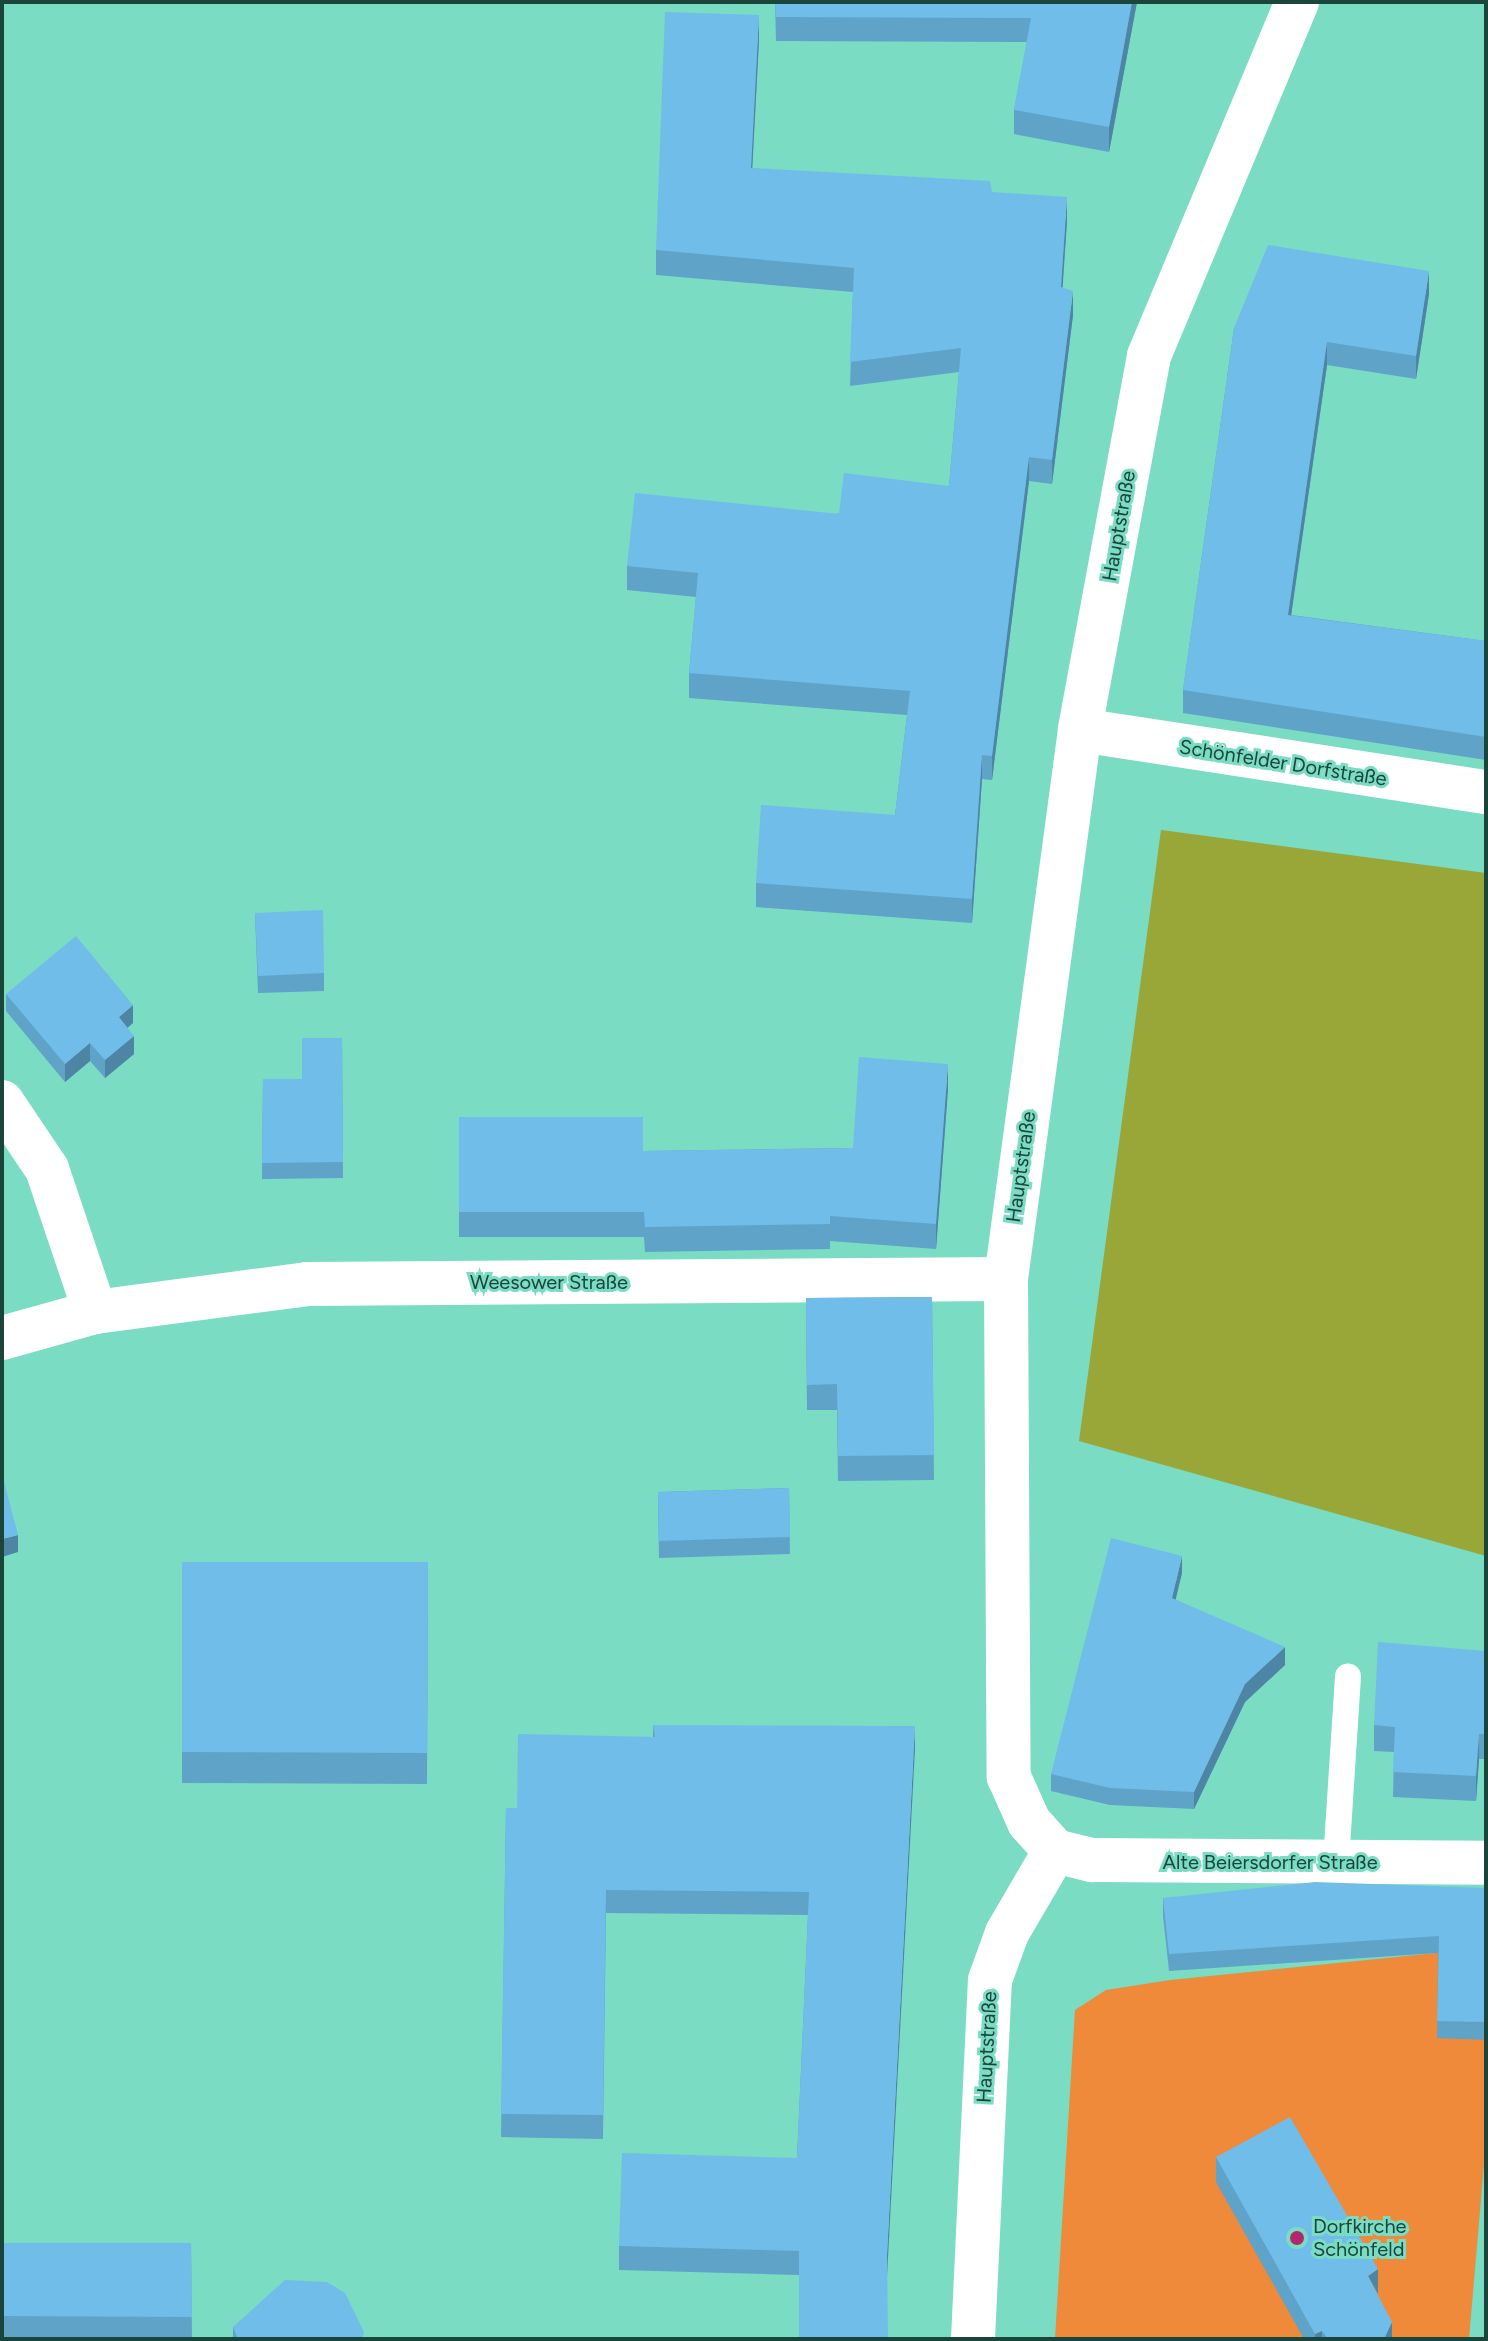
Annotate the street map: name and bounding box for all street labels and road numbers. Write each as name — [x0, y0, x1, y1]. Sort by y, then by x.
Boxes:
street label: Hauptstraße — [1097, 469, 1141, 583]
street label: Schönfelder Dorfstraße — [1178, 735, 1388, 791]
street label: Hauptstraße — [1001, 1110, 1041, 1224]
street label: Weesower Straße — [470, 1270, 628, 1294]
street label: Alte Beiersdorfer Straße — [1162, 1850, 1378, 1874]
street label: Hauptstraße — [972, 1991, 1002, 2103]

